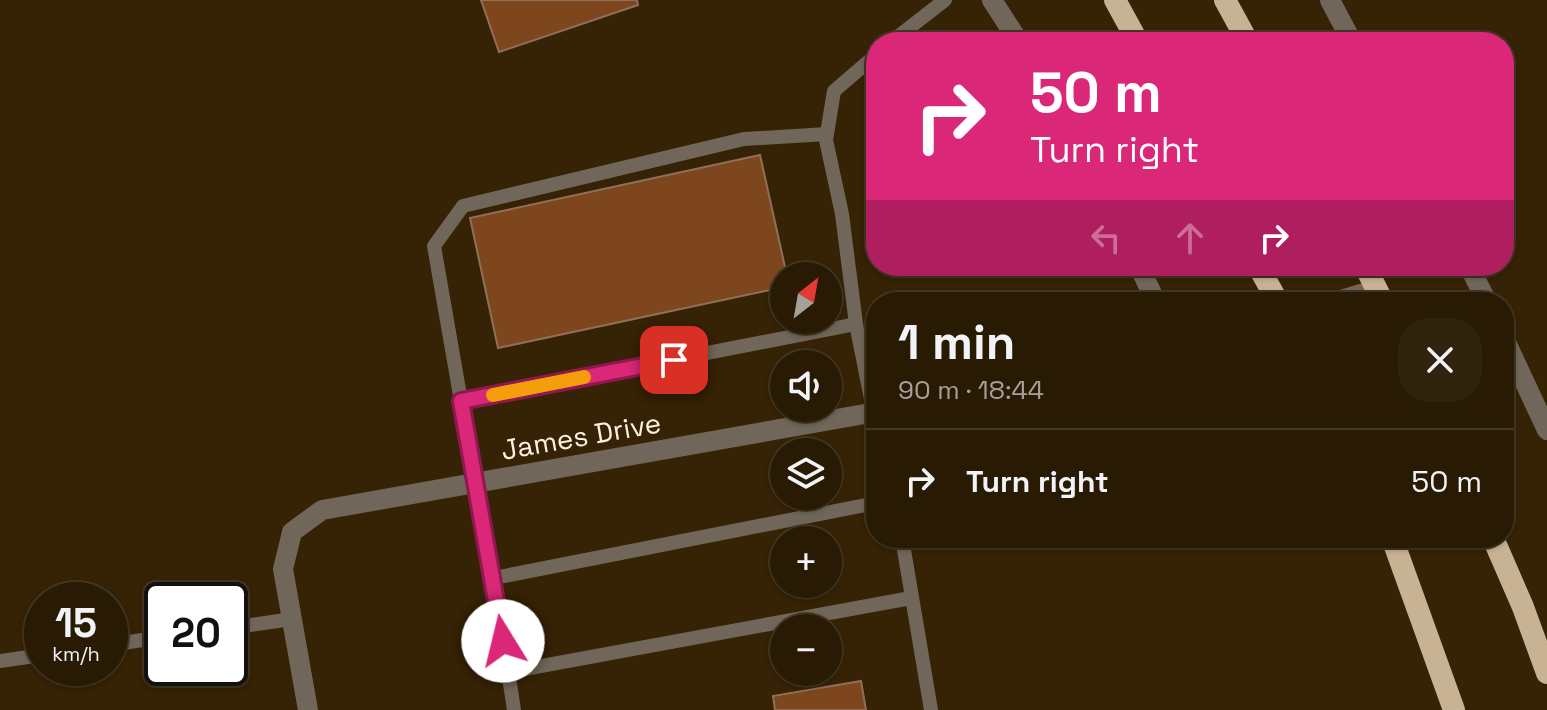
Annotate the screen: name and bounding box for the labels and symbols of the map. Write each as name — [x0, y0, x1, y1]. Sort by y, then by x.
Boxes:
north arrow — [770, 262, 842, 334]
pin — [640, 326, 708, 394]
street label: James Drive — [498, 404, 664, 468]
speed limit sign: 20 — [144, 582, 248, 686]
position arrow — [461, 599, 545, 683]

